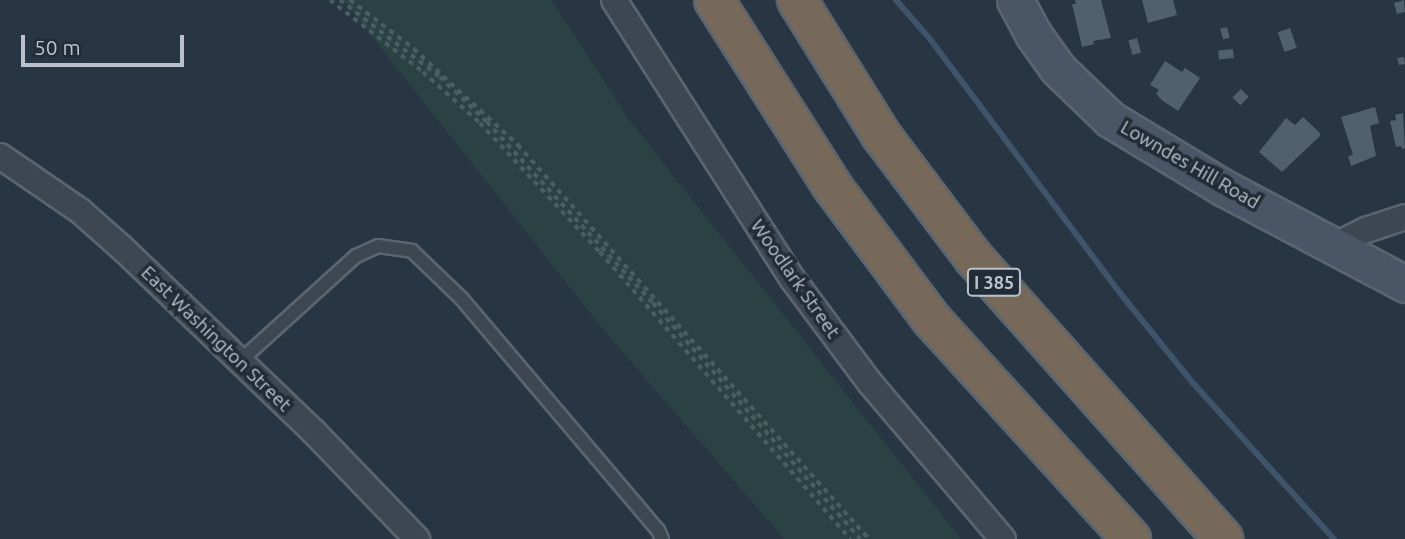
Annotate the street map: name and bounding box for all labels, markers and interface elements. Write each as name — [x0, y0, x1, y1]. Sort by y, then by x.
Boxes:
scale bar — [24, 21, 187, 65]
text: 50 m — [34, 35, 81, 59]
street label: Lowndes Hill Road — [1117, 116, 1263, 214]
street label: Woodlark Street — [746, 215, 844, 343]
street label: East Washington Street — [136, 261, 296, 417]
road number: I 385 — [966, 268, 1022, 296]

